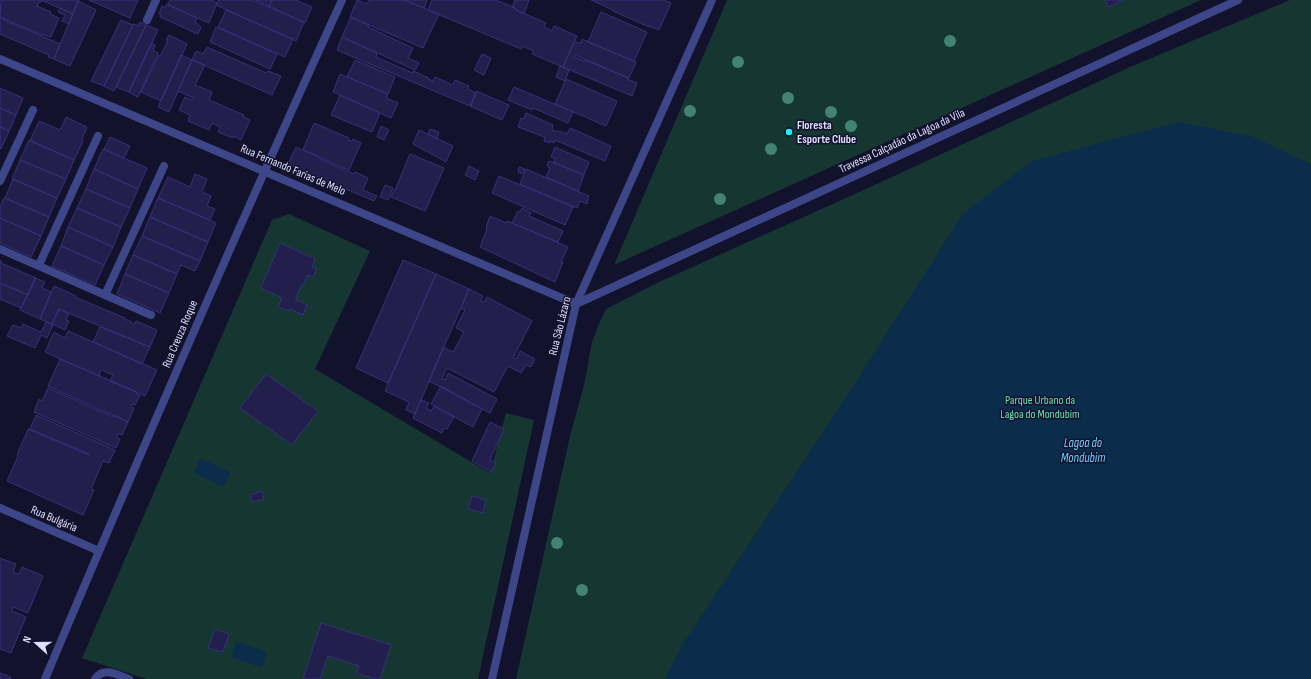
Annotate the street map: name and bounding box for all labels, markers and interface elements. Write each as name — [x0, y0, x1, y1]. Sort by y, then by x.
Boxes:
street label: Travessa Calçadão da Lagoa da Vila — [837, 105, 968, 177]
place label: Floresta Esporte Clube — [797, 118, 856, 147]
marker: Floresta Esporte Clube — [784, 127, 794, 137]
street label: Rua Fernando Farias de Melo — [238, 141, 348, 199]
street label: Rua São Lázaro — [545, 295, 575, 357]
street label: Rua Creuza Roque — [159, 298, 201, 370]
park label: Parque Urbano da Lagoa do Mondubim — [1000, 393, 1080, 422]
water label: Lagoa do Mondubim — [1061, 435, 1105, 466]
street label: Rua Bulgária — [28, 502, 80, 536]
north arrow — [16, 623, 56, 663]
text: N — [20, 634, 34, 645]

